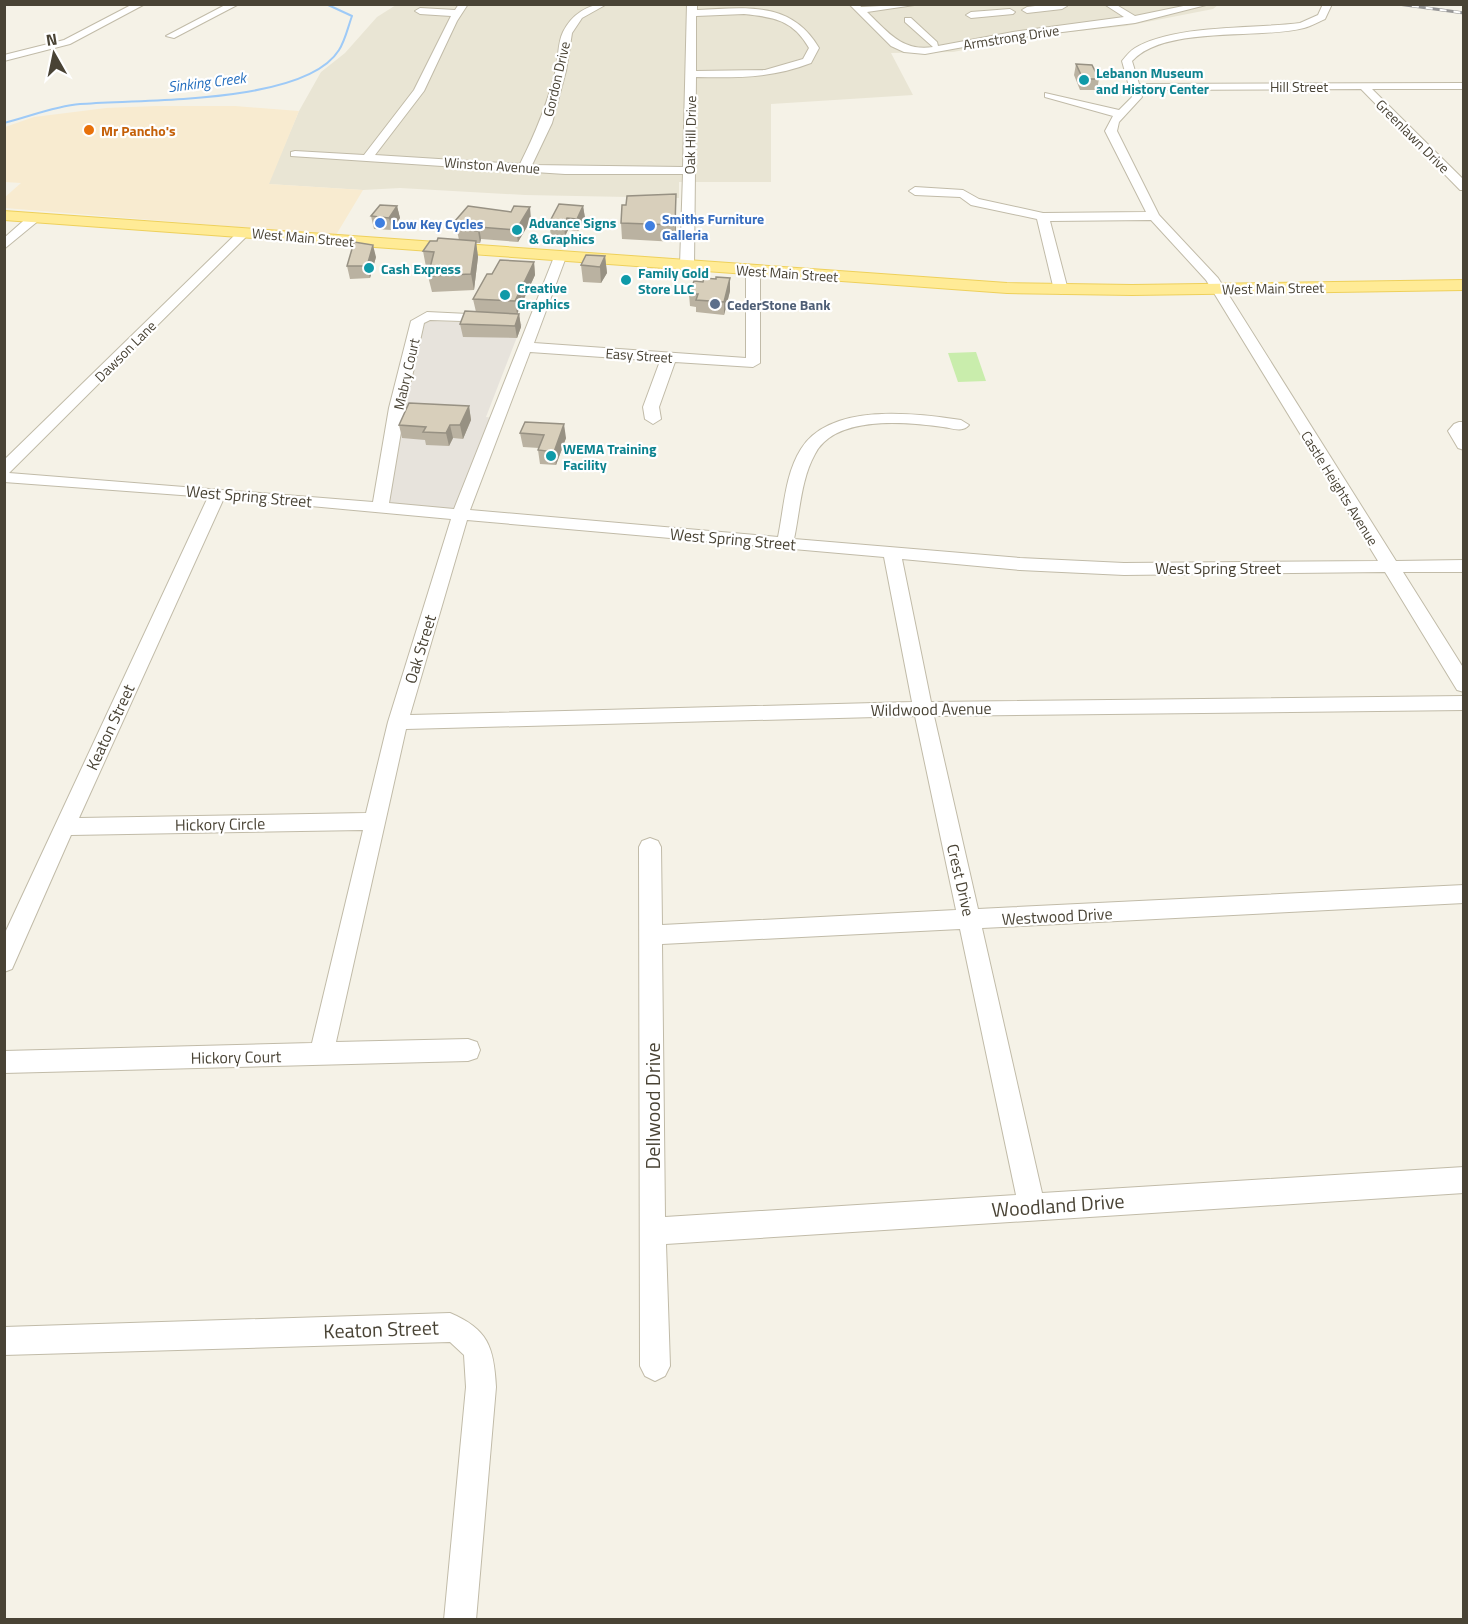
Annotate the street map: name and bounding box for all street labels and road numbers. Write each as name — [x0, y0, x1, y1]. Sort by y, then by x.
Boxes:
street label: Armstrong Drive — [962, 19, 1060, 55]
street label: Gordon Drive — [537, 39, 575, 119]
street label: Hill Street — [1270, 76, 1328, 97]
street label: Greenlawn Drive — [1371, 94, 1455, 178]
street label: Oak Hill Drive — [679, 95, 701, 175]
street label: Winston Avenue — [443, 151, 541, 179]
street label: West Main Street — [251, 222, 355, 252]
street label: West Main Street — [735, 259, 839, 287]
street label: West Main Street — [1222, 277, 1324, 299]
street label: Dawson Lane — [89, 315, 161, 387]
street label: Mabry Court — [388, 336, 424, 412]
street label: Easy Street — [605, 342, 673, 368]
street label: Castle Heights Avenue — [1296, 426, 1384, 550]
street label: West Spring Street — [185, 479, 313, 513]
street label: West Spring Street — [669, 522, 797, 556]
street label: West Spring Street — [1155, 556, 1281, 580]
street label: Oak Street — [398, 611, 442, 686]
street label: Keaton Street — [80, 680, 141, 774]
street label: Wildwood Avenue — [870, 696, 992, 722]
street label: Hickory Circle — [175, 811, 265, 837]
street label: Crest Drive — [941, 841, 981, 919]
street label: Westwood Drive — [1001, 901, 1113, 931]
street label: Dellwood Drive — [637, 1042, 668, 1170]
street label: Hickory Court — [190, 1044, 282, 1070]
street label: Woodland Drive — [991, 1185, 1125, 1225]
street label: Keaton Street — [323, 1311, 439, 1347]

